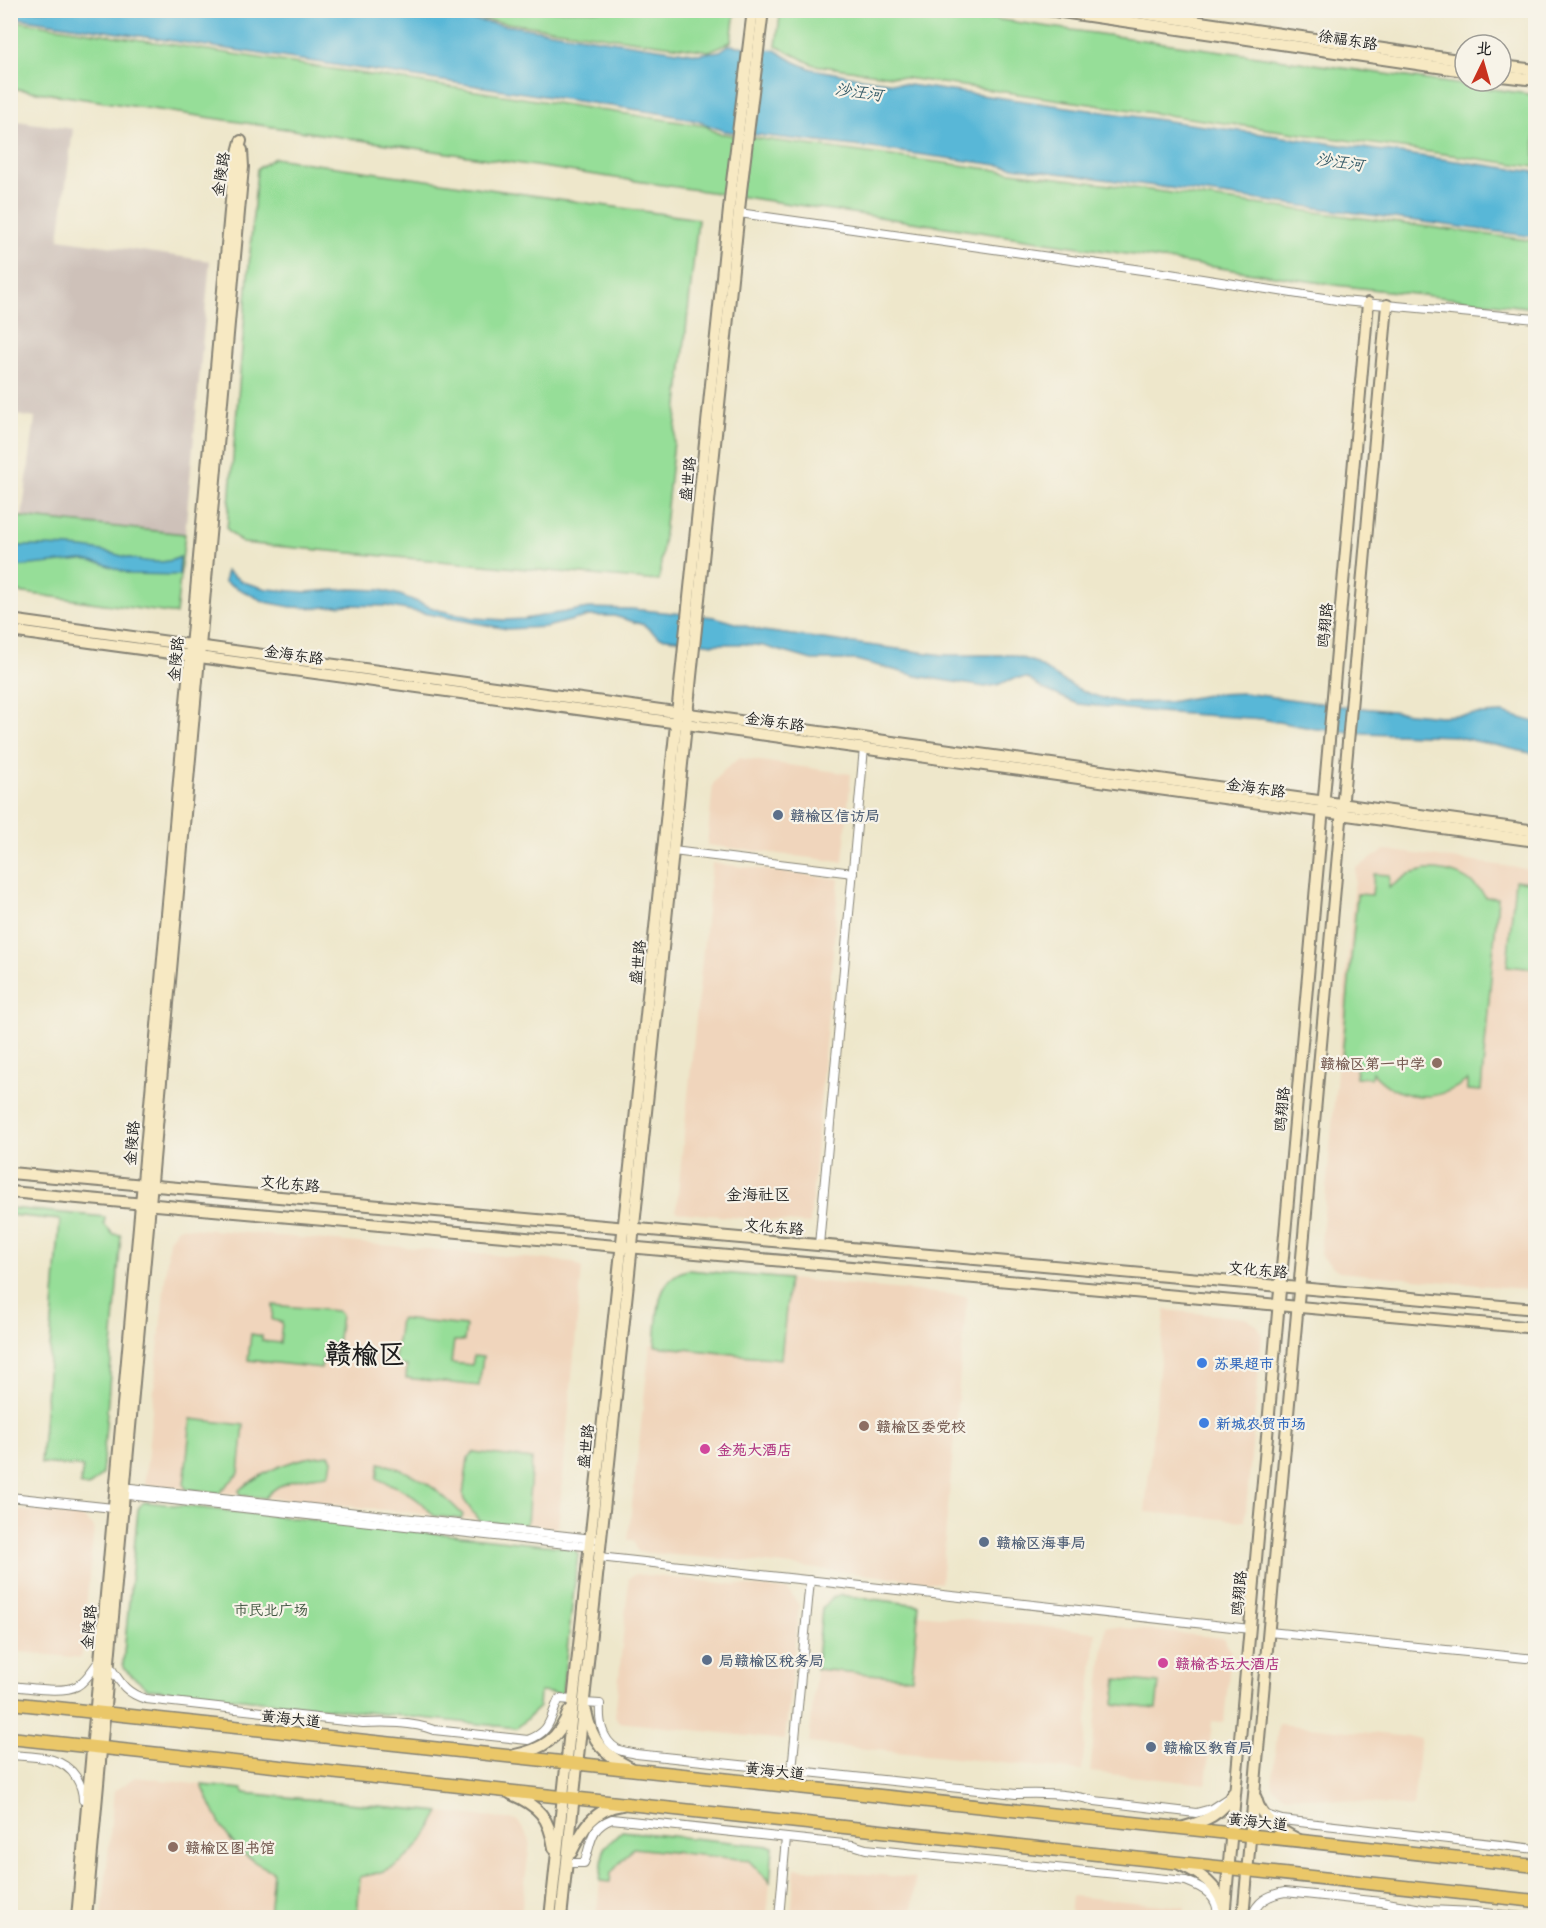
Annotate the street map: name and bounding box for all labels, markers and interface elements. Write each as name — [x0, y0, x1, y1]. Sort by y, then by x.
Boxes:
street label: 徐福东路 — [1317, 24, 1379, 54]
north arrow — [1453, 33, 1513, 93]
text: 北 — [1475, 36, 1493, 59]
water label: 沙汪河 — [834, 77, 887, 105]
water label: 沙汪河 — [1315, 147, 1368, 175]
street label: 金陵路 — [207, 150, 233, 198]
street label: 盛世路 — [675, 456, 699, 502]
street label: 鸥翔路 — [1312, 602, 1336, 648]
street label: 金陵路 — [163, 636, 187, 682]
street label: 金海东路 — [263, 640, 325, 668]
street label: 金海东路 — [744, 707, 806, 735]
street label: 金海东路 — [1225, 773, 1287, 801]
place label: 赣榆区信访局 — [790, 805, 880, 825]
marker: 赣榆区信访局 — [771, 808, 785, 822]
street label: 盛世路 — [625, 939, 649, 985]
place label: 赣榆区第一中学 — [1320, 1053, 1425, 1073]
marker: 赣榆区第一中学 — [1430, 1056, 1444, 1070]
street label: 鸥翔路 — [1269, 1086, 1293, 1132]
street label: 金陵路 — [119, 1120, 143, 1166]
street label: 文化东路 — [259, 1170, 321, 1196]
district label: 金海社区 — [726, 1183, 790, 1204]
street label: 文化东路 — [743, 1213, 805, 1239]
street label: 文化东路 — [1227, 1256, 1289, 1282]
district label: 赣榆区 — [325, 1335, 406, 1370]
place label: 苏果超市 — [1214, 1353, 1274, 1373]
marker: 苏果超市 — [1195, 1356, 1209, 1370]
place label: 新城农贸市场 — [1216, 1413, 1306, 1433]
place label: 赣榆区委党校 — [876, 1416, 966, 1436]
marker: 新城农贸市场 — [1197, 1416, 1211, 1430]
marker: 赣榆区委党校 — [857, 1419, 871, 1433]
street label: 盛世路 — [573, 1423, 597, 1469]
place label: 金苑大酒店 — [717, 1439, 792, 1459]
marker: 金苑大酒店 — [698, 1442, 712, 1456]
place label: 赣榆区海事局 — [996, 1532, 1086, 1552]
marker: 赣榆区海事局 — [977, 1535, 991, 1549]
street label: 鸥翔路 — [1226, 1570, 1250, 1616]
park label: 市民北广场 — [233, 1599, 309, 1619]
street label: 金陵路 — [76, 1604, 100, 1650]
place label: 局赣榆区税务局 — [719, 1650, 824, 1670]
marker: 局赣榆区税务局 — [700, 1653, 714, 1667]
place label: 赣榆杏坛大酒店 — [1175, 1653, 1280, 1673]
marker: 赣榆杏坛大酒店 — [1156, 1656, 1170, 1670]
street label: 黄海大道 — [260, 1705, 322, 1731]
place label: 赣榆区教育局 — [1163, 1737, 1253, 1757]
marker: 赣榆区教育局 — [1144, 1740, 1158, 1754]
street label: 黄海大道 — [744, 1757, 806, 1783]
street label: 黄海大道 — [1227, 1808, 1289, 1834]
place label: 赣榆区图书馆 — [185, 1837, 275, 1857]
marker: 赣榆区图书馆 — [166, 1840, 180, 1854]

